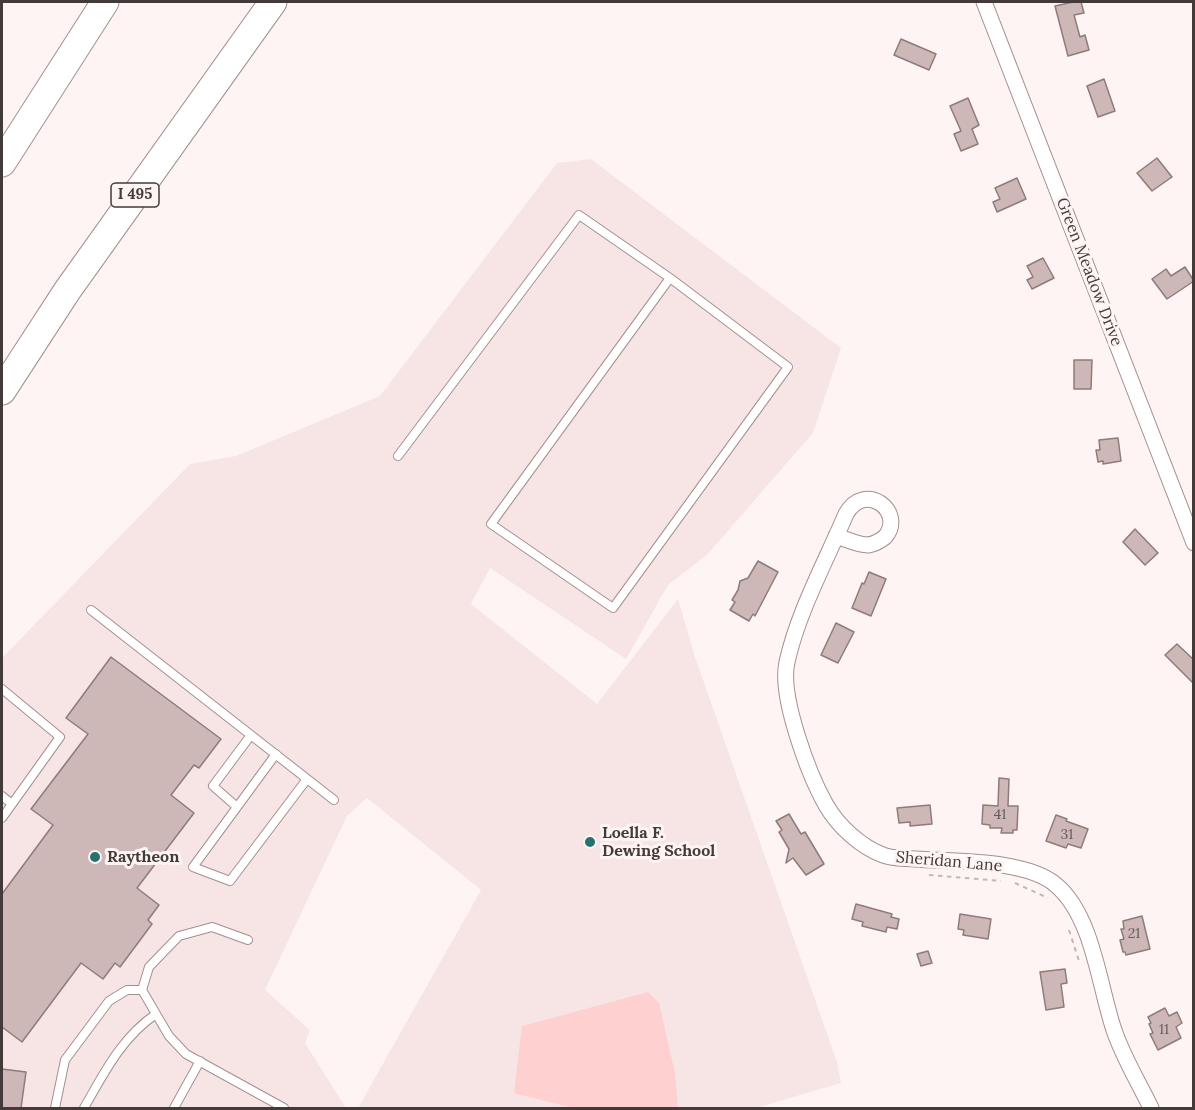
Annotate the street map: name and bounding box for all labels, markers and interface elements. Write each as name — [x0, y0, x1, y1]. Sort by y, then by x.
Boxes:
road number: I 495 — [111, 183, 159, 207]
street label: Green Meadow Drive — [1052, 195, 1126, 349]
house number: 41 — [994, 807, 1006, 823]
place label: Loella F. Dewing School — [602, 823, 715, 861]
house number: 31 — [1061, 827, 1073, 843]
marker: Loella F. Dewing School — [583, 835, 597, 849]
place label: Raytheon — [107, 847, 179, 867]
street label: Sheridan Lane — [895, 848, 1003, 876]
marker: Raytheon — [88, 850, 102, 864]
house number: 21 — [1128, 926, 1140, 942]
house number: 11 — [1159, 1022, 1169, 1038]

